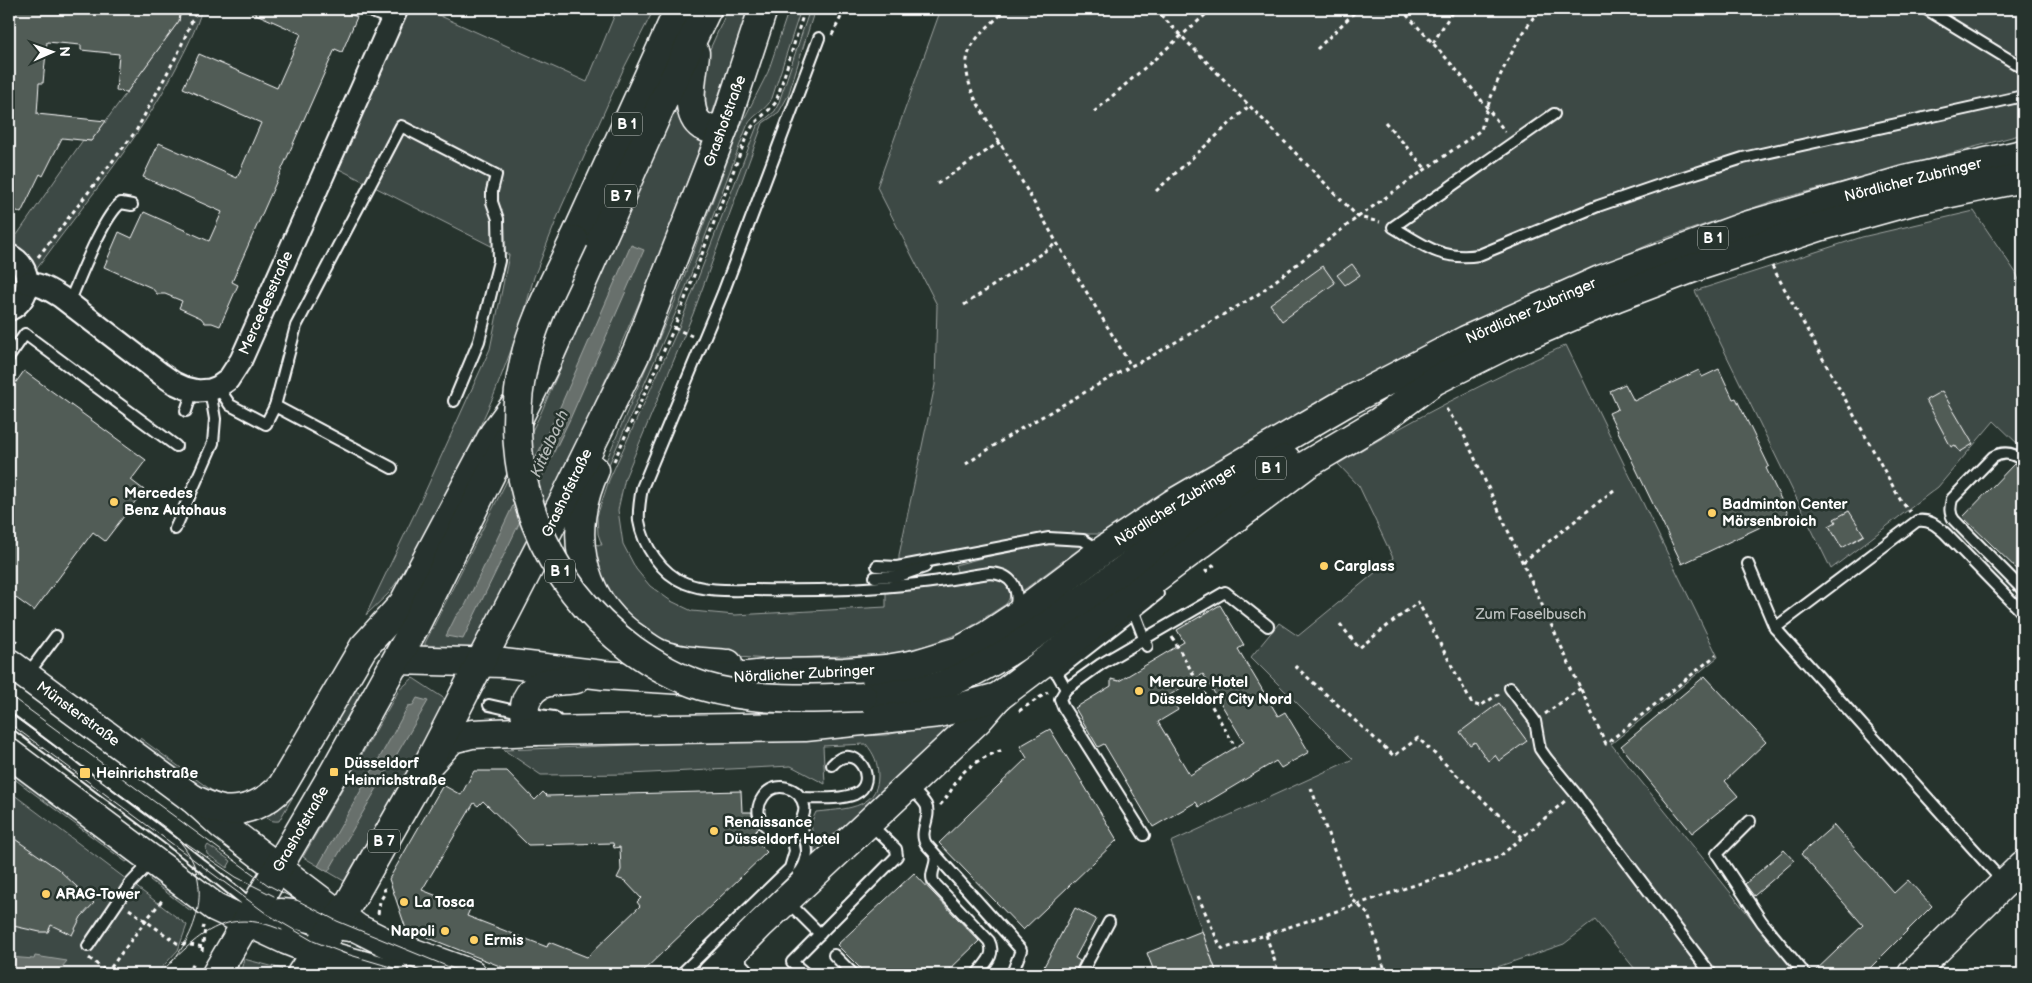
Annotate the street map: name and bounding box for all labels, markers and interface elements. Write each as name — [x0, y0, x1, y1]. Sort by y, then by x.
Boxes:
north arrow — [28, 28, 78, 78]
text: N — [56, 46, 73, 57]
street label: Grashofstraße — [700, 72, 750, 169]
road number: B 1 — [612, 112, 642, 136]
street label: Nördlicher Zubringer — [1842, 154, 1984, 206]
road number: B 7 — [605, 185, 637, 208]
road number: B 1 — [1698, 227, 1728, 250]
street label: Mercedesstraße — [235, 248, 297, 358]
street label: Nördlicher Zubringer — [1463, 273, 1600, 348]
water label: Kittelbach — [527, 407, 573, 481]
street label: Grashofstraße — [537, 446, 597, 540]
road number: B 1 — [1256, 456, 1286, 479]
street label: Nördlicher Zubringer — [1111, 459, 1241, 550]
place label: Mercedes Benz Autohaus — [124, 484, 226, 520]
place label: Badminton Center Mörsenbroich — [1722, 495, 1849, 531]
marker: Mercedes Benz Autohaus — [108, 496, 120, 508]
marker: Badminton Center Mörsenbroich — [1706, 507, 1718, 519]
place label: Carglass — [1334, 557, 1395, 576]
road number: B 1 — [545, 560, 575, 582]
marker: Carglass — [1318, 560, 1330, 572]
park label: Zum Faselbusch — [1475, 605, 1586, 624]
street label: Nördlicher Zubringer — [733, 661, 875, 687]
place label: Mercure Hotel Düsseldorf City Nord — [1149, 673, 1292, 709]
street label: Münsterstraße — [33, 677, 124, 751]
marker: Mercure Hotel Düsseldorf City Nord — [1133, 685, 1145, 697]
place label: Düsseldorf Heinrichstraße — [344, 754, 446, 790]
place label: Heinrichstraße — [96, 764, 198, 783]
marker: Heinrichstraße — [78, 766, 92, 780]
marker: Düsseldorf Heinrichstraße — [328, 766, 340, 778]
street label: Grashofstraße — [269, 783, 333, 875]
place label: Renaissance Düsseldorf Hotel — [724, 813, 840, 849]
marker: Renaissance Düsseldorf Hotel — [708, 825, 720, 837]
road number: B 7 — [368, 829, 400, 852]
place label: ARAG-Tower — [55, 885, 141, 904]
marker: ARAG-Tower — [40, 888, 52, 900]
place label: La Tosca — [414, 893, 475, 912]
marker: La Tosca — [398, 896, 410, 908]
place label: Napoli — [391, 922, 435, 941]
marker: Napoli — [439, 925, 451, 937]
place label: Ermis — [484, 931, 524, 950]
marker: Ermis — [468, 934, 480, 946]

